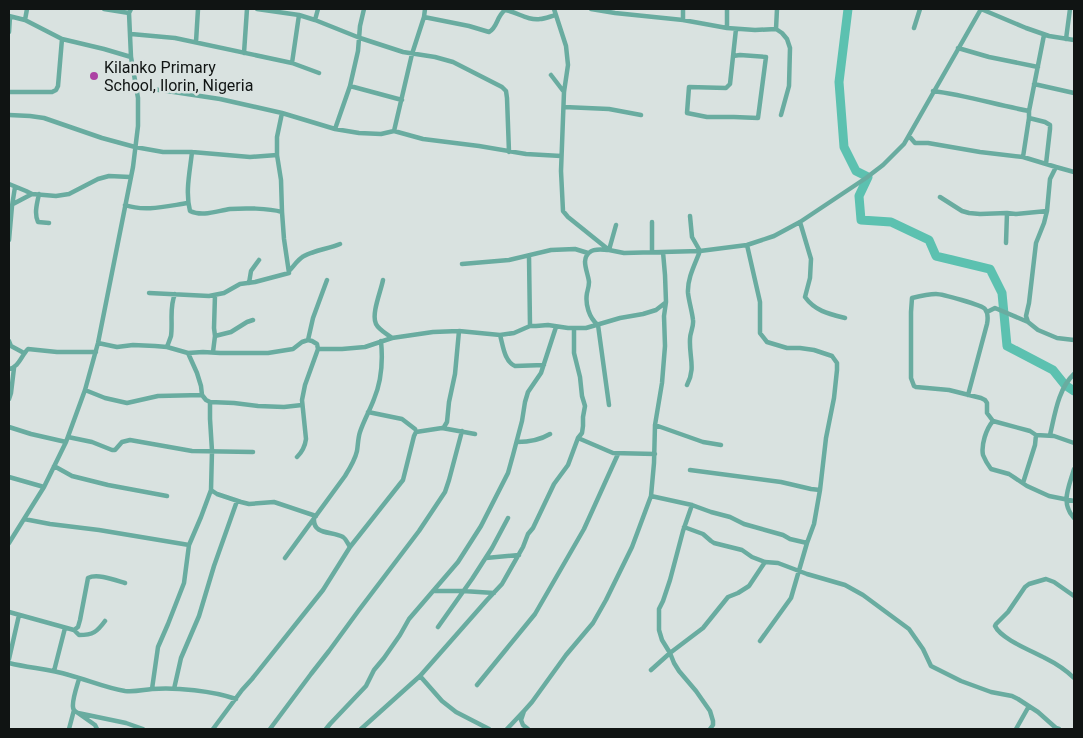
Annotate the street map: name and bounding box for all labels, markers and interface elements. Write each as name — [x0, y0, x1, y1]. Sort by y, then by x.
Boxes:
place label: Kilanko Primary School, Ilorin, Nigeria — [104, 58, 253, 95]
marker: Kilanko Primary School, Ilorin, Nigeria — [88, 70, 100, 82]

